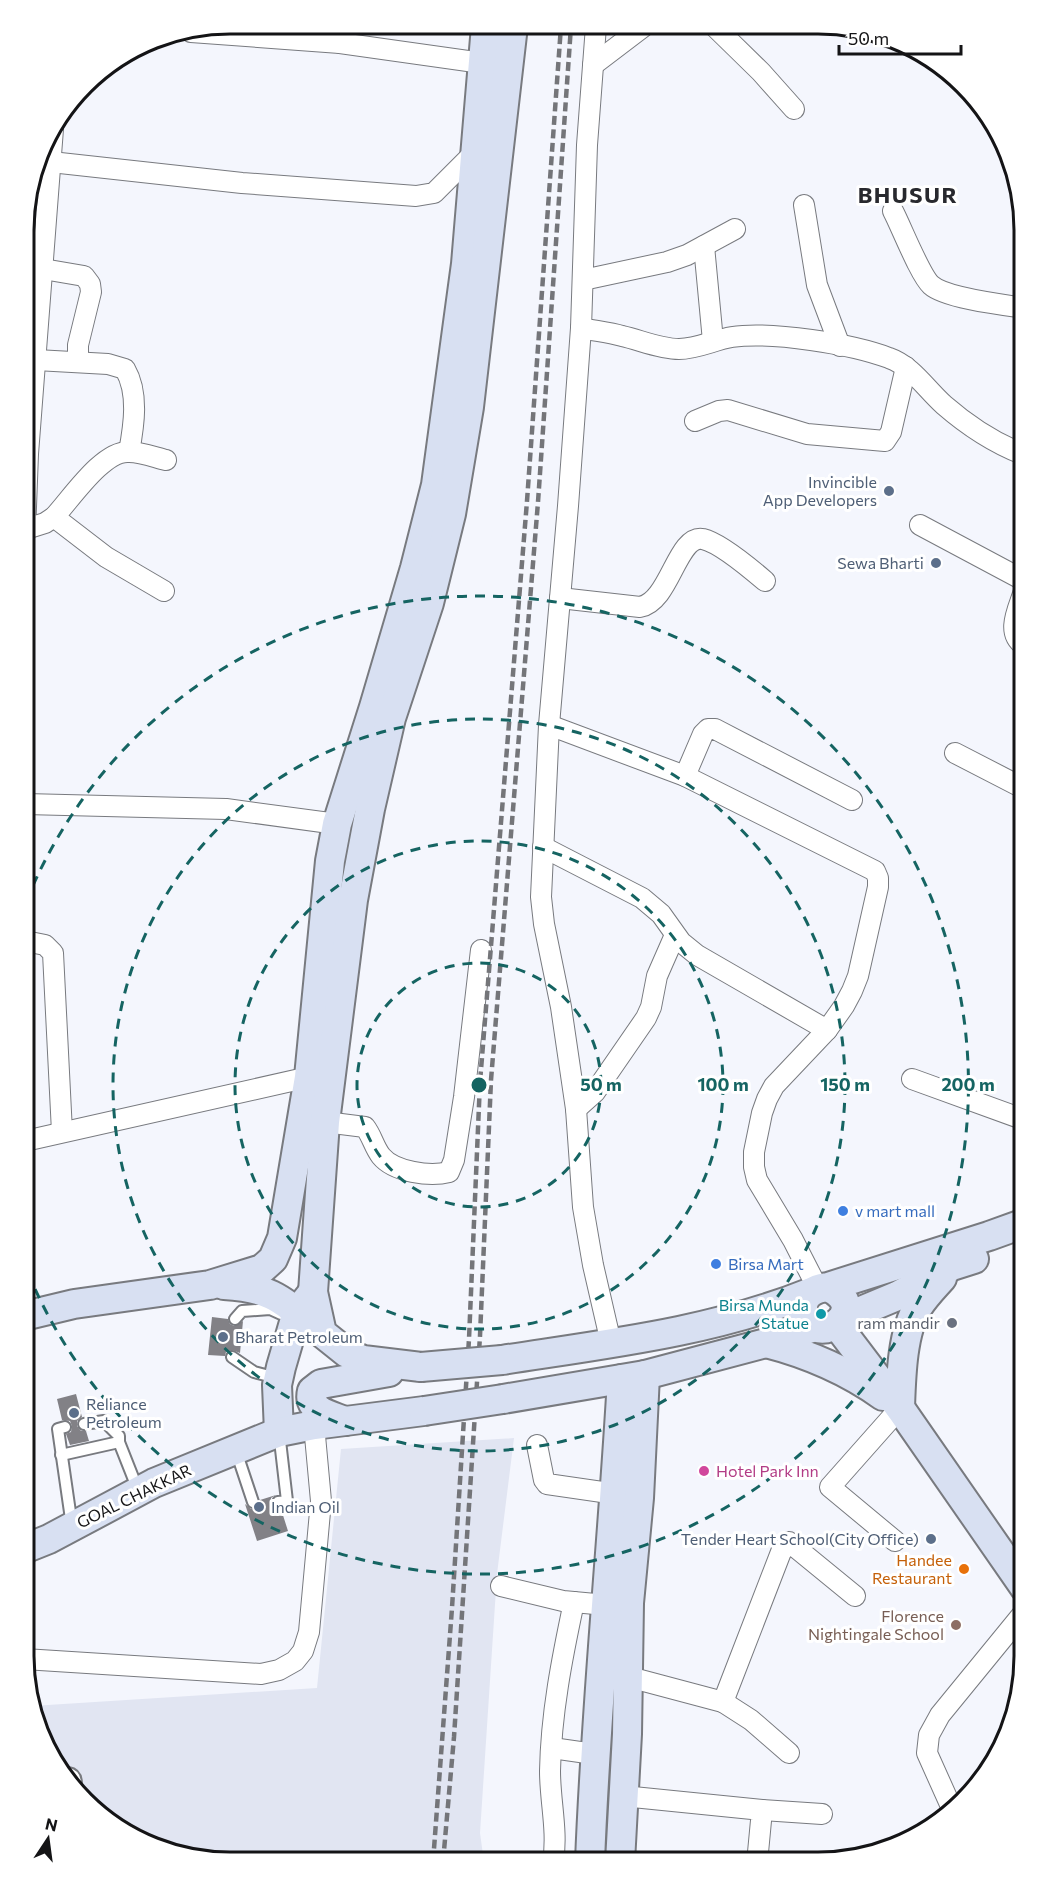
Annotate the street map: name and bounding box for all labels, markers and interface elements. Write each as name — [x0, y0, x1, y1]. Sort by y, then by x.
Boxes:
scale bar — [839, 18, 960, 56]
text: 50 m — [848, 27, 889, 49]
district label: BHUSUR — [858, 181, 958, 208]
place label: Invincible App Developers — [763, 472, 877, 509]
marker: Invincible App Developers — [882, 484, 896, 498]
place label: Sewa Bharti — [837, 553, 924, 572]
marker: Sewa Bharti — [929, 556, 943, 570]
text: 50 m — [580, 1073, 622, 1095]
text: 100 m — [697, 1073, 749, 1095]
text: 150 m — [820, 1073, 870, 1095]
text: 200 m — [941, 1073, 995, 1095]
centre of rings — [469, 1075, 489, 1095]
place label: v mart mall — [855, 1201, 935, 1220]
marker: v mart mall — [836, 1204, 850, 1218]
place label: Birsa Mart — [728, 1254, 804, 1273]
marker: Birsa Mart — [709, 1257, 723, 1271]
place label: Birsa Munda Statue — [719, 1295, 809, 1332]
marker: Birsa Munda Statue — [814, 1307, 828, 1321]
place label: ram mandir — [857, 1313, 941, 1332]
marker: ram mandir — [945, 1316, 959, 1330]
place label: Bharat Petroleum — [235, 1327, 363, 1346]
marker: Bharat Petroleum — [216, 1330, 230, 1344]
place label: Reliance Petroleum — [86, 1394, 162, 1431]
marker: Reliance Petroleum — [67, 1406, 81, 1420]
street label: GOAL CHAKKAR — [74, 1460, 194, 1531]
place label: Hotel Park Inn — [716, 1461, 819, 1480]
marker: Hotel Park Inn — [697, 1464, 711, 1478]
place label: Indian Oil — [271, 1497, 340, 1516]
marker: Indian Oil — [252, 1500, 266, 1514]
place label: Tender Heart School(City Office) — [681, 1529, 919, 1548]
marker: Tender Heart School(City Office) — [924, 1532, 938, 1546]
place label: Handee Restaurant — [872, 1550, 952, 1587]
marker: Handee Restaurant — [957, 1562, 971, 1576]
place label: Florence Nightingale School — [808, 1606, 944, 1643]
marker: Florence Nightingale School — [949, 1618, 963, 1632]
north arrow — [18, 1809, 78, 1869]
text: N — [44, 1813, 59, 1835]

